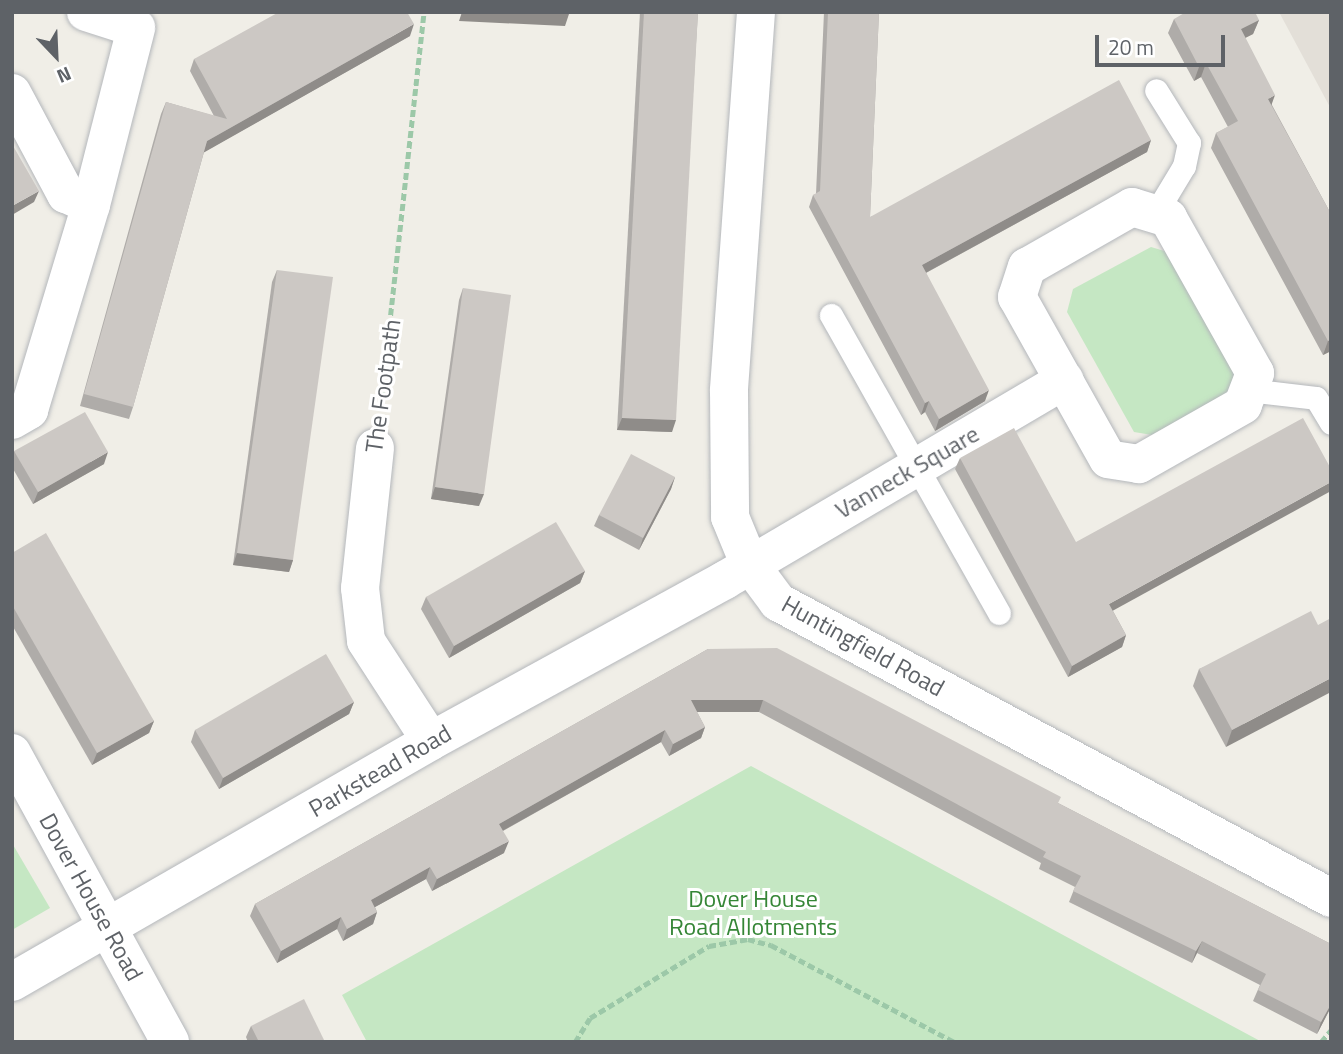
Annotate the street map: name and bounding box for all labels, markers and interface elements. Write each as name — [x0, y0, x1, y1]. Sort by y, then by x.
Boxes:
north arrow — [21, 21, 91, 91]
scale bar — [1098, 21, 1228, 65]
text: 20 m — [1108, 31, 1154, 63]
text: N — [53, 60, 76, 92]
street label: The Footpath — [359, 317, 407, 455]
street label: Vanneck Square — [830, 419, 984, 525]
street label: Huntingfield Road — [777, 589, 949, 703]
street label: Parkstead Road — [304, 719, 456, 823]
street label: Dover House Road — [33, 808, 149, 986]
park label: Dover House Road Allotments — [669, 885, 837, 941]

